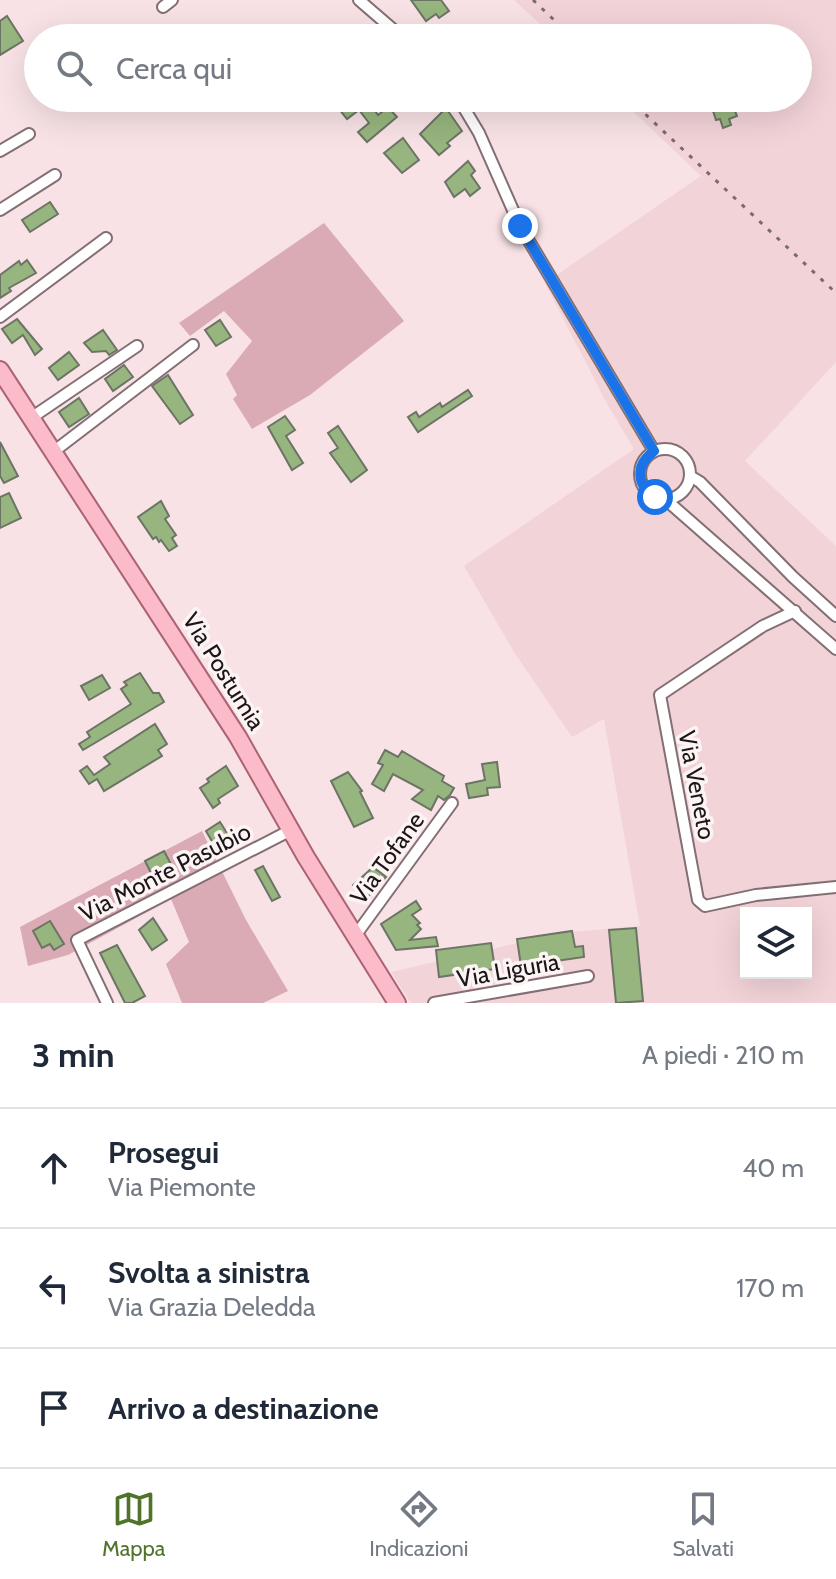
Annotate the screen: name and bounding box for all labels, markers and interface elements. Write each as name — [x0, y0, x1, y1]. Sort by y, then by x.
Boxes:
search box — [24, 24, 812, 112]
icon: search — [52, 46, 96, 90]
text: Cerca qui — [116, 50, 232, 87]
route end — [502, 208, 538, 244]
route start — [637, 479, 673, 515]
street label: Via Postumia — [177, 607, 272, 735]
street label: Via Veneto — [672, 728, 722, 842]
street label: Via Tofane — [344, 806, 430, 910]
street label: Via Monte Pasubio — [75, 816, 255, 928]
map controls — [740, 907, 812, 979]
button: layers — [740, 907, 812, 979]
street label: Via Liguria — [454, 947, 562, 993]
text: 3 min — [32, 1034, 114, 1076]
text: A piedi · 210 m — [642, 1039, 804, 1071]
text: Prosegui — [108, 1134, 219, 1171]
icon: ahead — [32, 1146, 76, 1190]
text: 40 m — [742, 1152, 804, 1184]
text: Via Piemonte — [108, 1171, 256, 1203]
text: Svolta a sinistra — [108, 1254, 310, 1291]
icon: left — [32, 1266, 76, 1310]
text: 170 m — [736, 1272, 804, 1304]
text: Via Grazia Deledda — [108, 1291, 315, 1323]
icon: arrive — [32, 1386, 76, 1430]
text: Arrivo a destinazione — [108, 1390, 379, 1427]
tab: Mappa — [102, 1487, 165, 1562]
tab: Indicazioni — [369, 1487, 469, 1562]
tab: Salvati — [672, 1487, 734, 1562]

